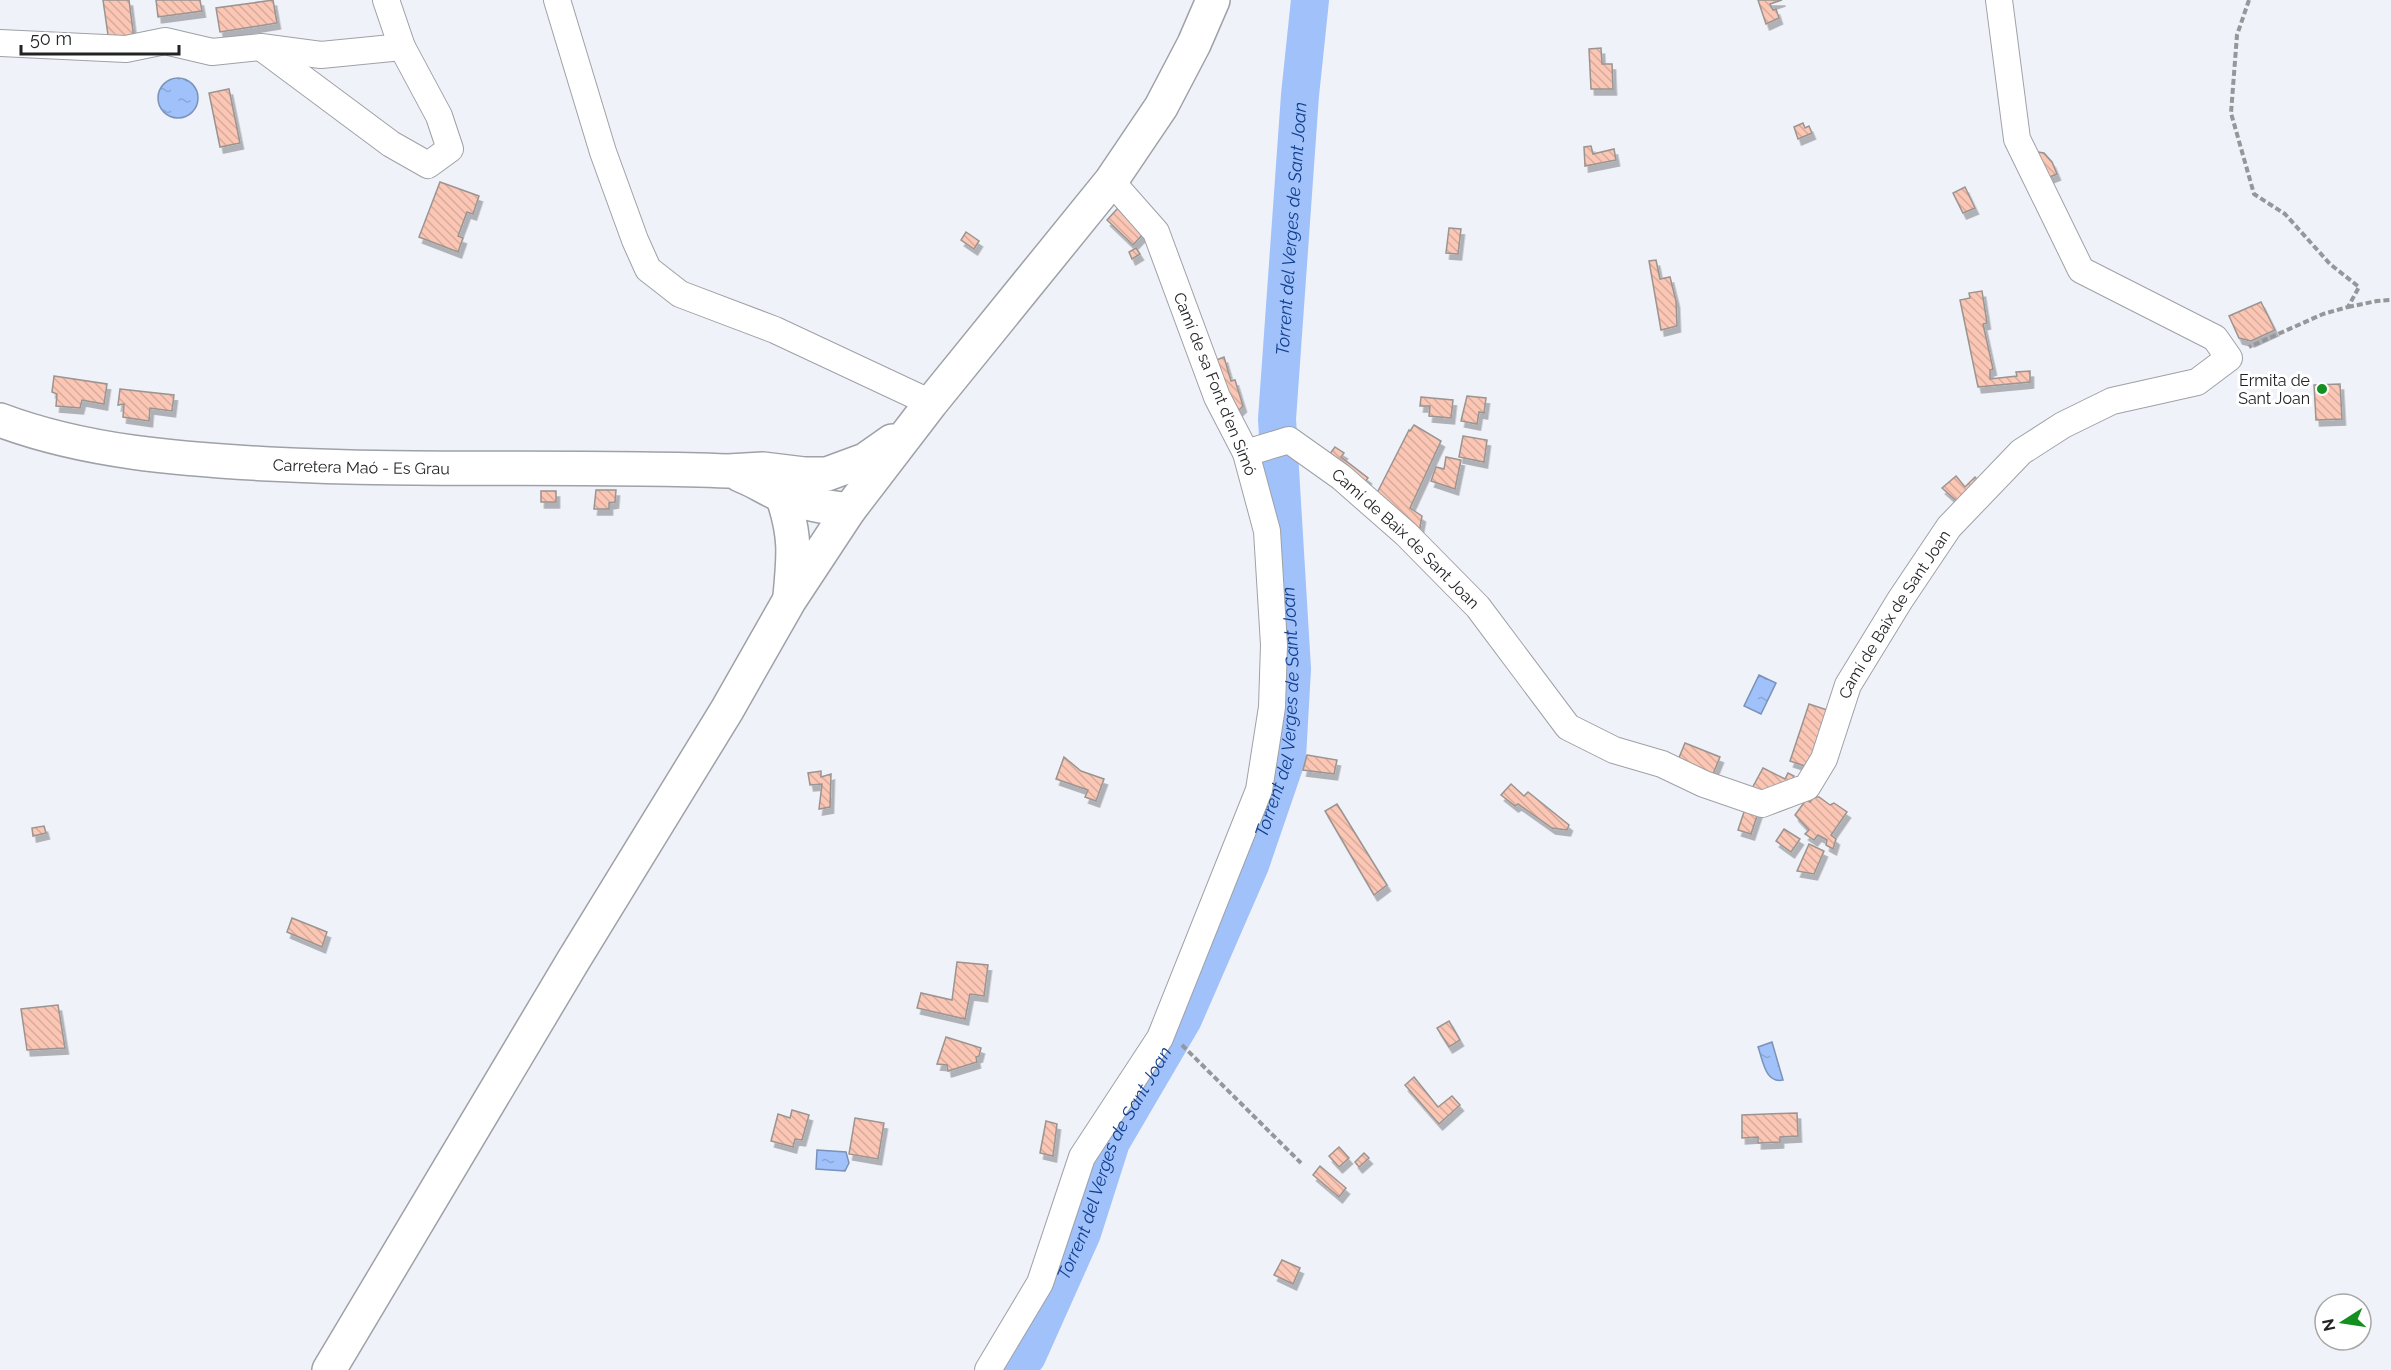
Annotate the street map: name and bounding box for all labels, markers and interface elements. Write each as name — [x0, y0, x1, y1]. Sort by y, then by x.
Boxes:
scale bar — [21, 18, 178, 56]
text: 50 m — [30, 28, 72, 49]
water label: Torrent del Verges de Sant Joan — [1271, 101, 1310, 356]
street label: Camí de sa Font d'en Simó — [1170, 290, 1260, 478]
place label: Ermita de Sant Joan — [2238, 371, 2310, 408]
marker: Ermita de Sant Joan — [2315, 382, 2329, 396]
street label: Carretera Maó - Es Grau — [272, 455, 450, 478]
street label: Camí de Baix de Sant Joan — [1328, 464, 1484, 612]
street label: Camí de Baix de Sant Joan — [1835, 526, 1954, 701]
water label: Torrent del Verges de Sant Joan — [1250, 586, 1303, 840]
water label: Torrent del Verges de Sant Joan — [1052, 1043, 1175, 1283]
north arrow — [2313, 1292, 2373, 1352]
text: N — [2318, 1317, 2339, 1333]

